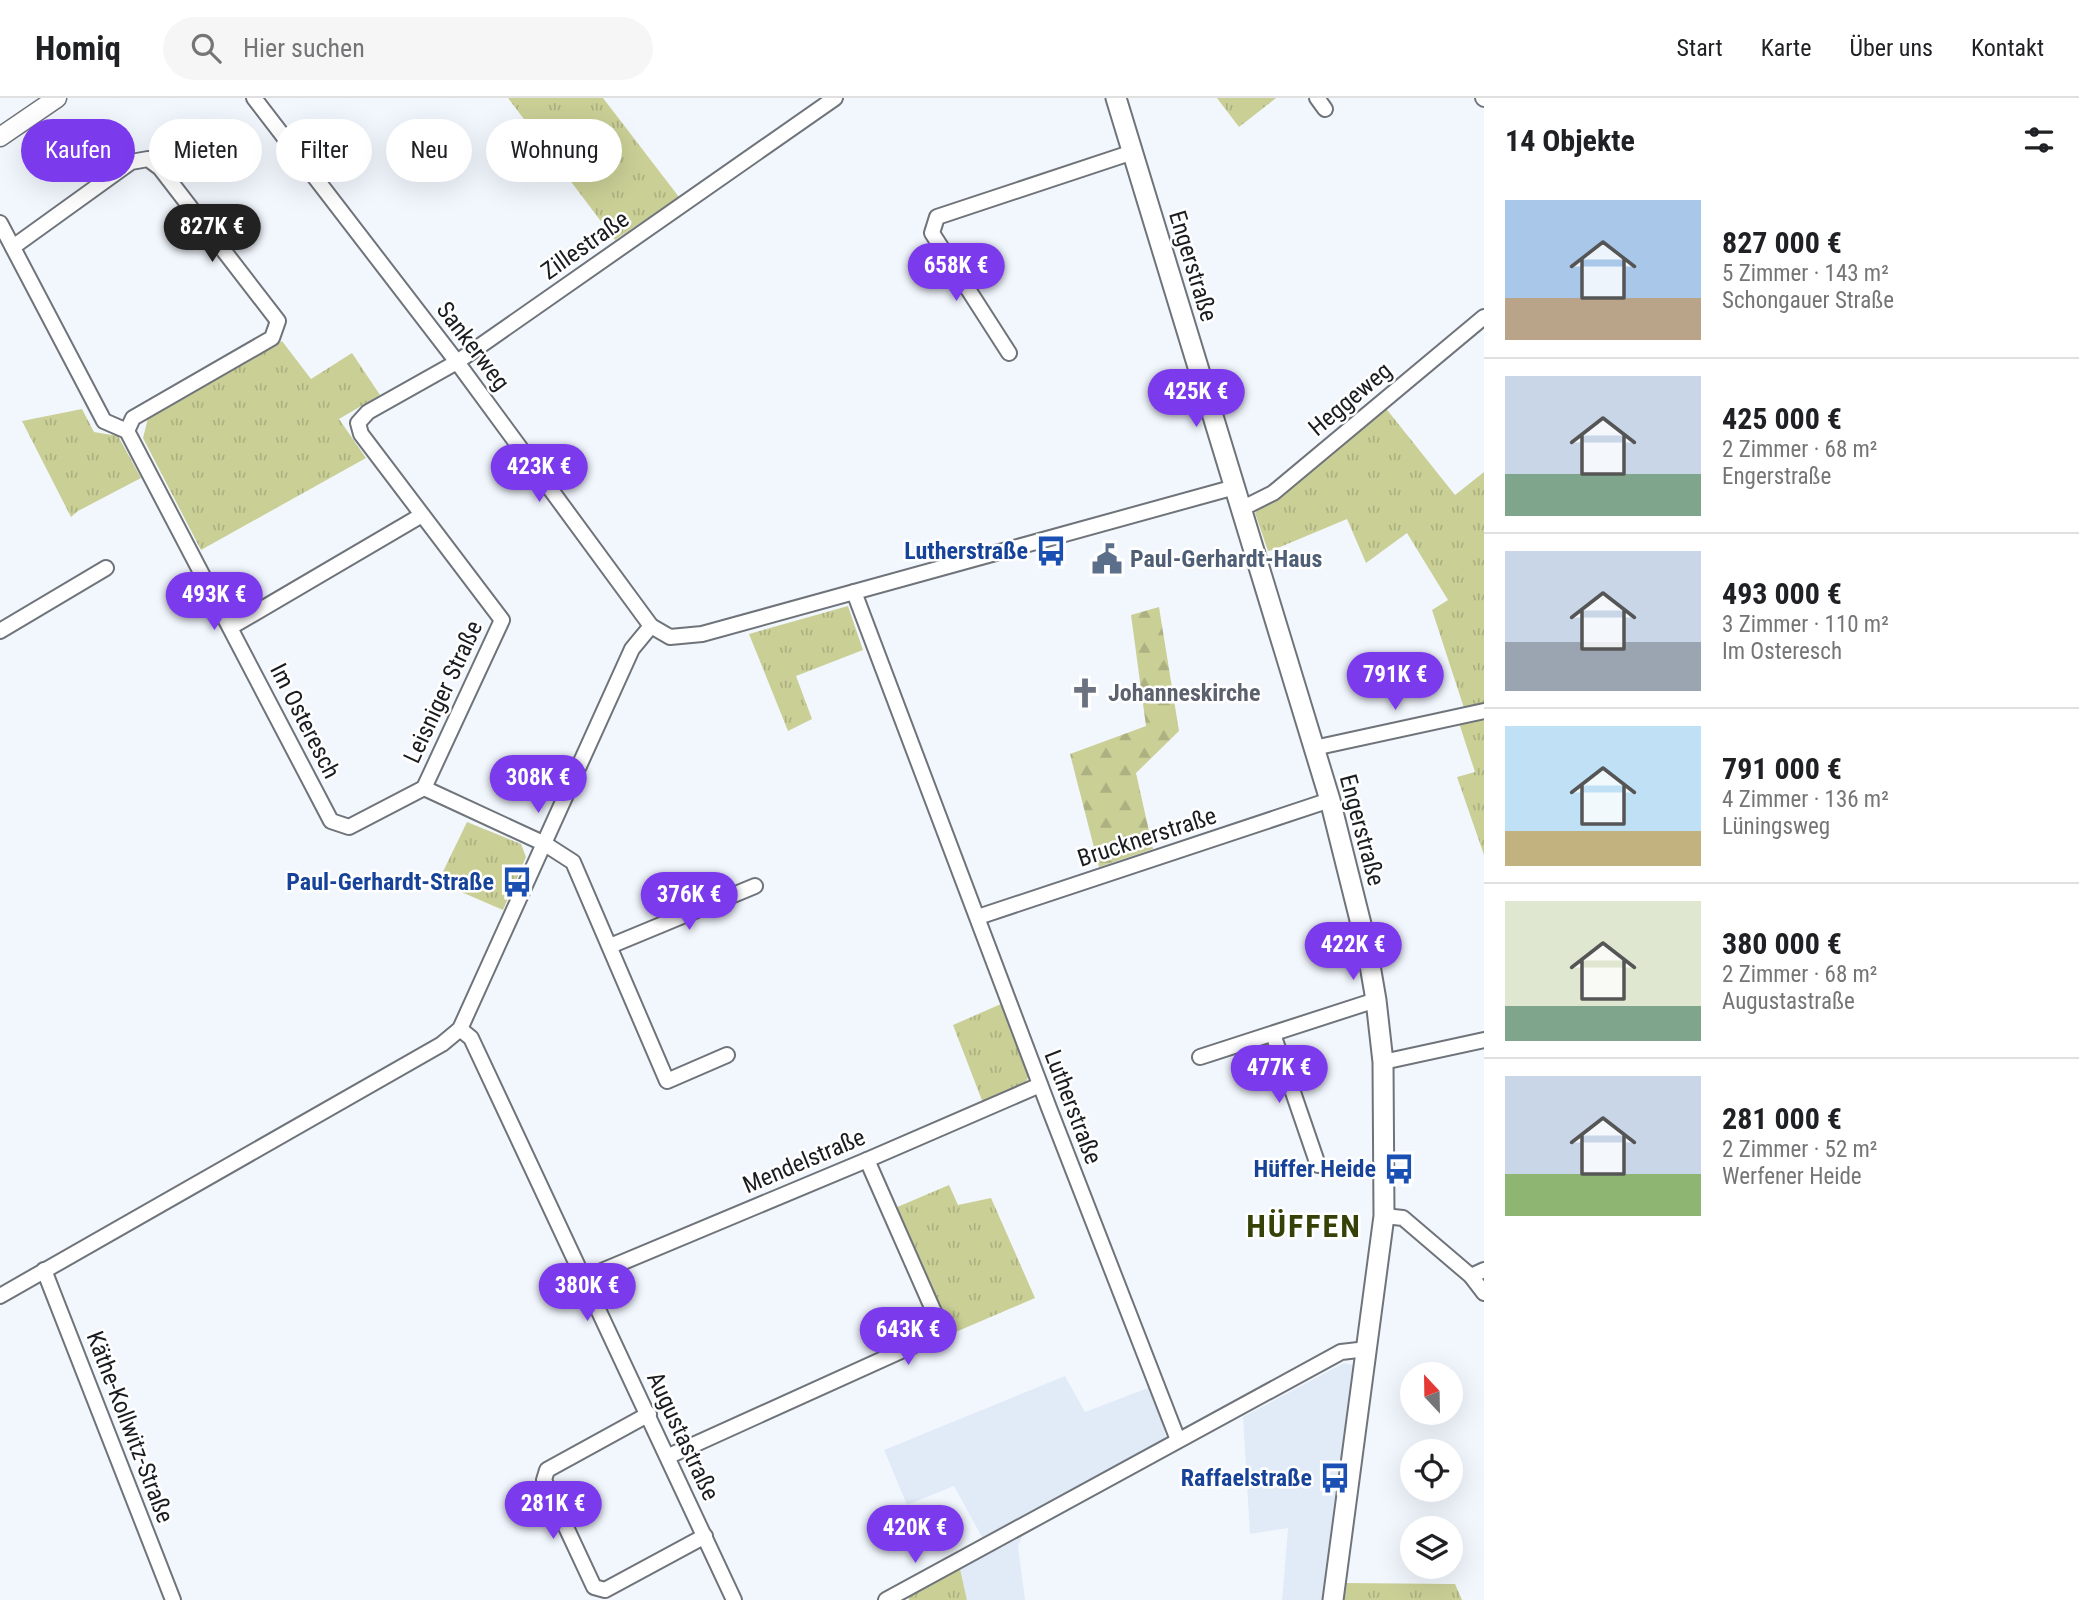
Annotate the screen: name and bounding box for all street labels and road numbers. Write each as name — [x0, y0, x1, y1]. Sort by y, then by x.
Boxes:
street label: Zillestraße — [536, 205, 634, 285]
street label: Engerstraße — [1163, 207, 1223, 325]
street label: Sankerweg — [431, 296, 515, 396]
street label: Heggeweg — [1303, 356, 1397, 442]
street label: Leisniger Straße — [398, 616, 488, 768]
street label: Im Osteresch — [264, 659, 346, 783]
street label: Engerstraße — [1334, 771, 1390, 889]
street label: Brucknerstraße — [1074, 801, 1220, 873]
street label: Lutherstraße — [1038, 1046, 1108, 1168]
street label: Mendelstraße — [739, 1123, 869, 1199]
street label: Käthe-Kollwitz-Straße — [81, 1327, 179, 1527]
street label: Augustastraße — [641, 1367, 725, 1505]

